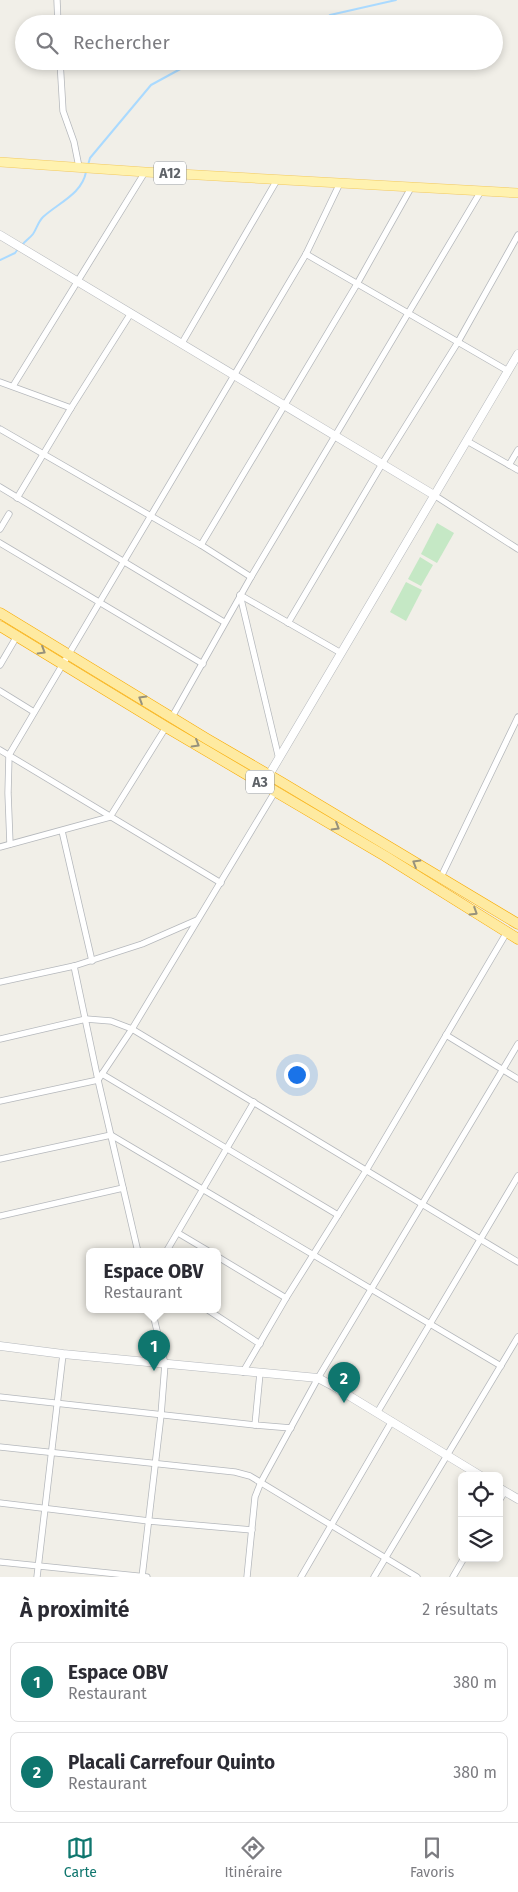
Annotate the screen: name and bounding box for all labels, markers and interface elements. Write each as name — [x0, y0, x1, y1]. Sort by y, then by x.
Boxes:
search box — [15, 15, 503, 70]
icon: search — [33, 29, 61, 57]
text: Rechercher — [73, 31, 170, 54]
road number: A12 — [154, 162, 186, 184]
one-way arrow — [36, 644, 45, 654]
one-way arrow — [138, 695, 147, 705]
one-way arrow — [190, 738, 199, 748]
road number: A3 — [246, 770, 274, 794]
one-way arrow — [330, 820, 339, 830]
one-way arrow — [413, 859, 422, 869]
one-way arrow — [468, 906, 478, 915]
your location — [284, 1062, 310, 1088]
popup — [86, 1248, 221, 1313]
text: Espace OBV — [104, 1260, 203, 1283]
text: Restaurant — [104, 1283, 182, 1302]
pin: 1 — [138, 1330, 170, 1371]
pin: 2 — [328, 1362, 360, 1403]
map controls — [458, 1472, 503, 1562]
button: locate — [458, 1472, 503, 1517]
button: layers — [458, 1517, 503, 1562]
text: À proximité — [20, 1597, 129, 1623]
text: 2 résultats — [422, 1600, 498, 1619]
text: Espace OBV — [68, 1661, 168, 1684]
text: 1 — [33, 1673, 41, 1692]
text: 380 m — [453, 1673, 497, 1692]
text: Restaurant — [68, 1684, 147, 1703]
text: Placali Carrefour Quinto — [68, 1751, 275, 1774]
text: 2 — [33, 1763, 41, 1782]
text: 380 m — [453, 1763, 497, 1782]
text: Restaurant — [68, 1774, 147, 1793]
tab: Carte — [64, 1834, 97, 1881]
tab: Itinéraire — [224, 1834, 282, 1881]
tab: Favoris — [410, 1834, 454, 1881]

